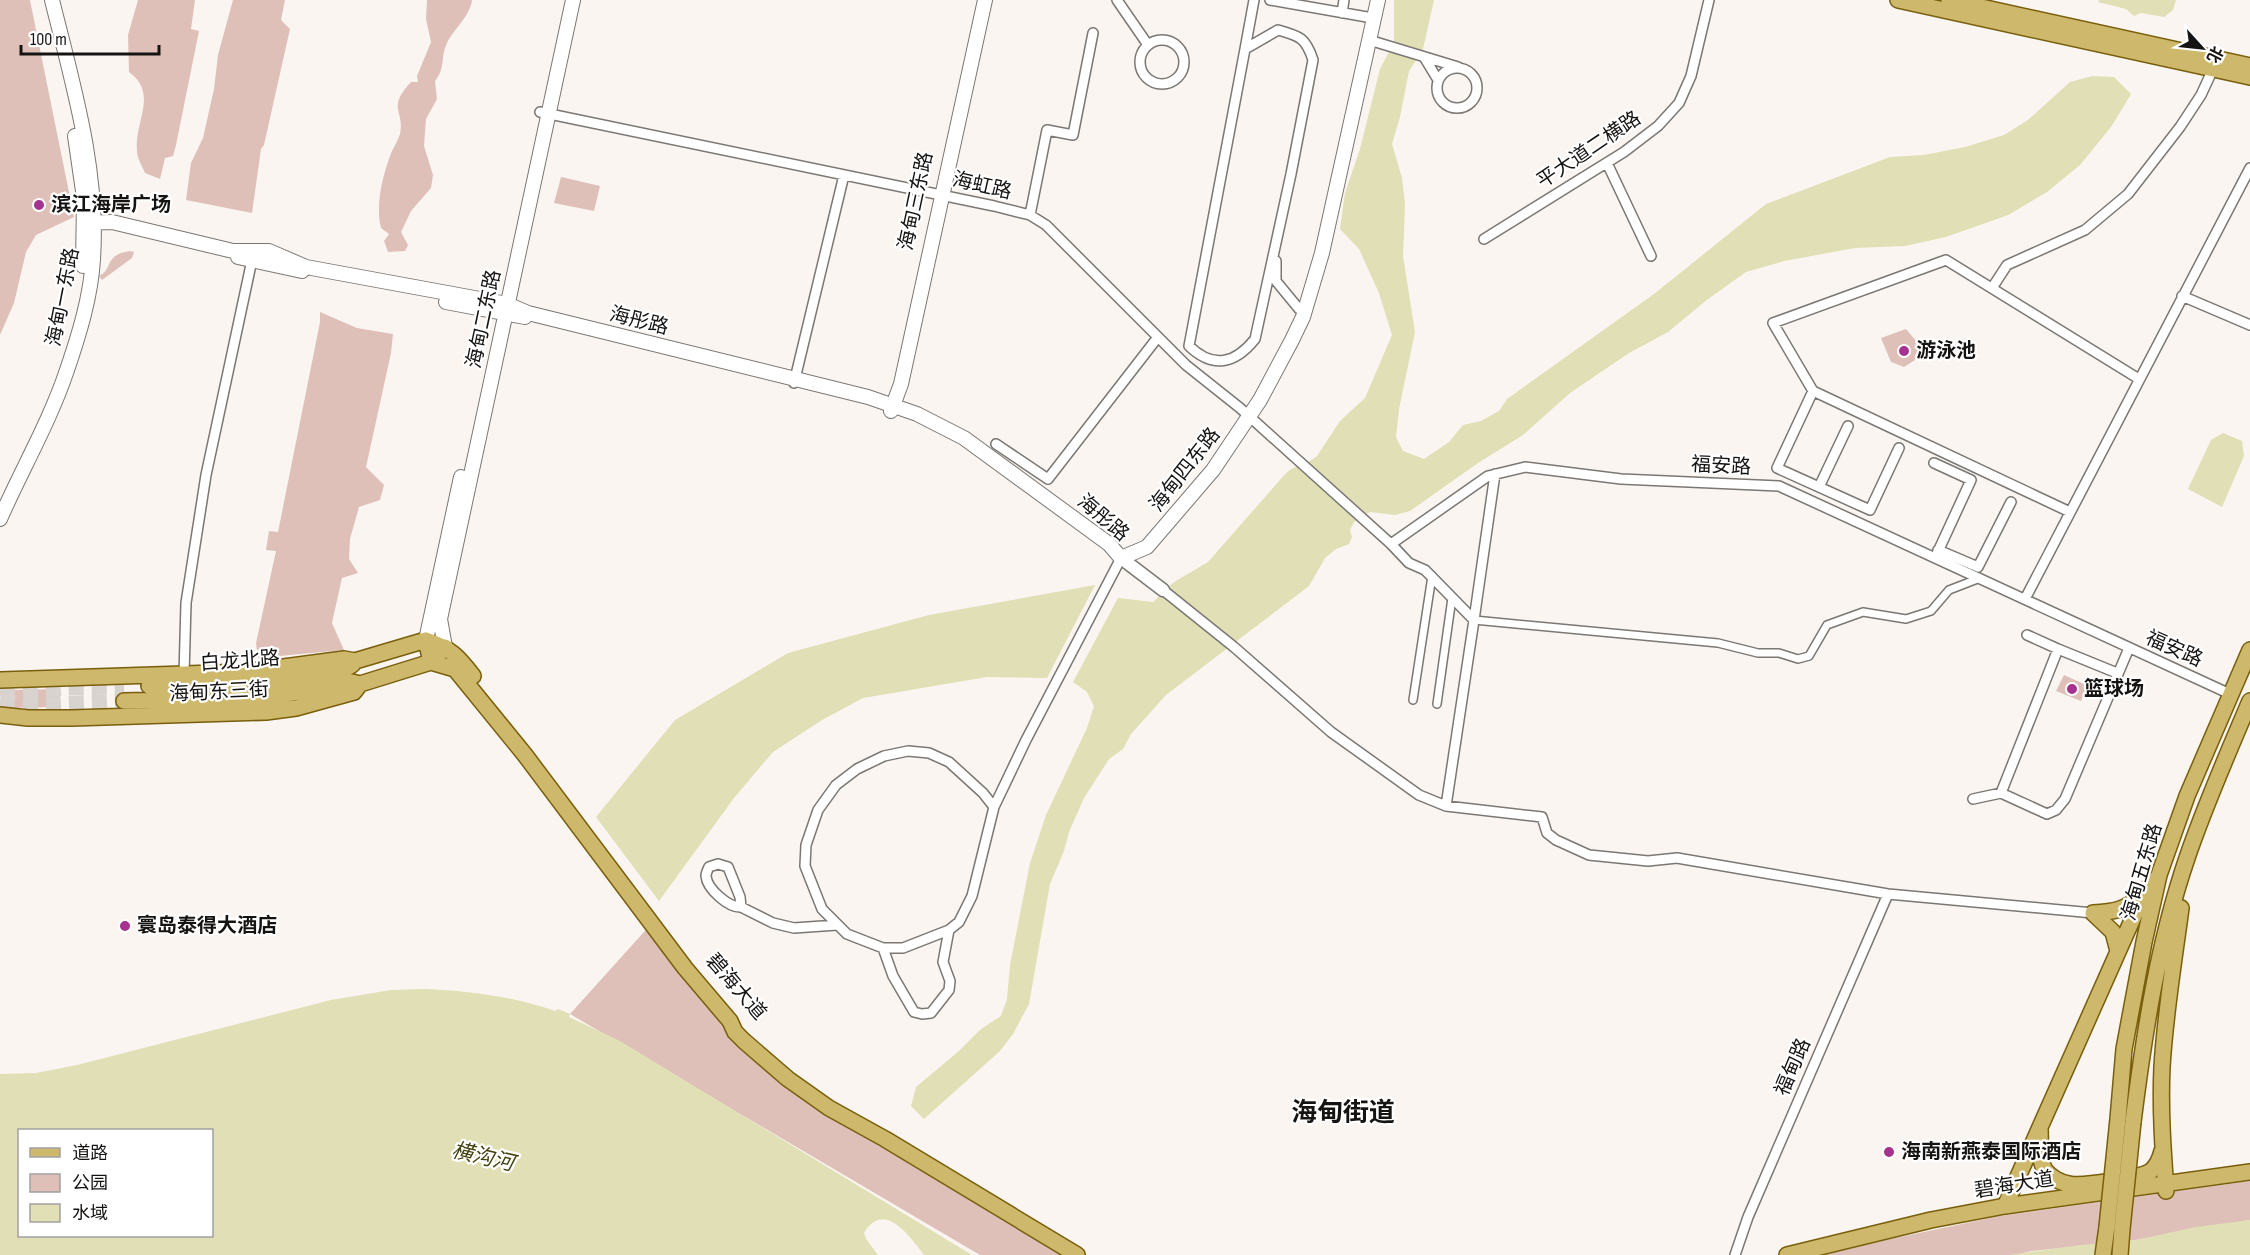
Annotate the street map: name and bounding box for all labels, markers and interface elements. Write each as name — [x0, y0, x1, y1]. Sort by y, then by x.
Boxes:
scale bar — [21, 18, 159, 56]
north arrow — [2172, 18, 2232, 78]
text: 100 m — [30, 29, 67, 50]
text: 北 — [2202, 43, 2226, 66]
street label: 平大道二横路 — [1533, 106, 1645, 194]
street label: 海甸三东路 — [894, 150, 938, 252]
street label: 海虹路 — [950, 168, 1014, 204]
place label: 滨江海岸广场 — [51, 193, 171, 217]
marker: 滨江海岸广场 — [32, 198, 46, 212]
street label: 海甸一东路 — [42, 246, 84, 348]
street label: 海甸二东路 — [462, 268, 506, 370]
street label: 海彤路 — [607, 302, 671, 340]
place label: 游泳池 — [1916, 339, 1976, 363]
marker: 游泳池 — [1897, 344, 1911, 358]
street label: 海甸四东路 — [1145, 423, 1225, 517]
street label: 福安路 — [1690, 452, 1752, 480]
street label: 海彤路 — [1072, 490, 1134, 546]
street label: 福安路 — [2142, 626, 2206, 672]
street label: 白龙北路 — [199, 646, 281, 676]
street label: 海甸东三街 — [168, 677, 270, 707]
place label: 篮球场 — [2084, 677, 2144, 701]
marker: 篮球场 — [2065, 682, 2079, 696]
street label: 海甸五东路 — [2117, 821, 2167, 923]
place label: 寰岛泰得大酒店 — [137, 914, 277, 938]
marker: 寰岛泰得大酒店 — [118, 919, 132, 933]
street label: 碧海大道 — [701, 949, 771, 1025]
street label: 福甸路 — [1770, 1035, 1816, 1099]
district label: 海甸街道 — [1291, 1098, 1395, 1129]
legend — [18, 1129, 213, 1237]
water label: 横沟河 — [449, 1138, 520, 1177]
place label: 海南新燕泰国际酒店 — [1901, 1140, 2081, 1164]
text: 道路 — [72, 1143, 108, 1164]
marker: 海南新燕泰国际酒店 — [1882, 1145, 1896, 1159]
street label: 碧海大道 — [1973, 1167, 2055, 1203]
text: 公园 — [72, 1173, 108, 1194]
text: 水域 — [72, 1203, 108, 1224]

